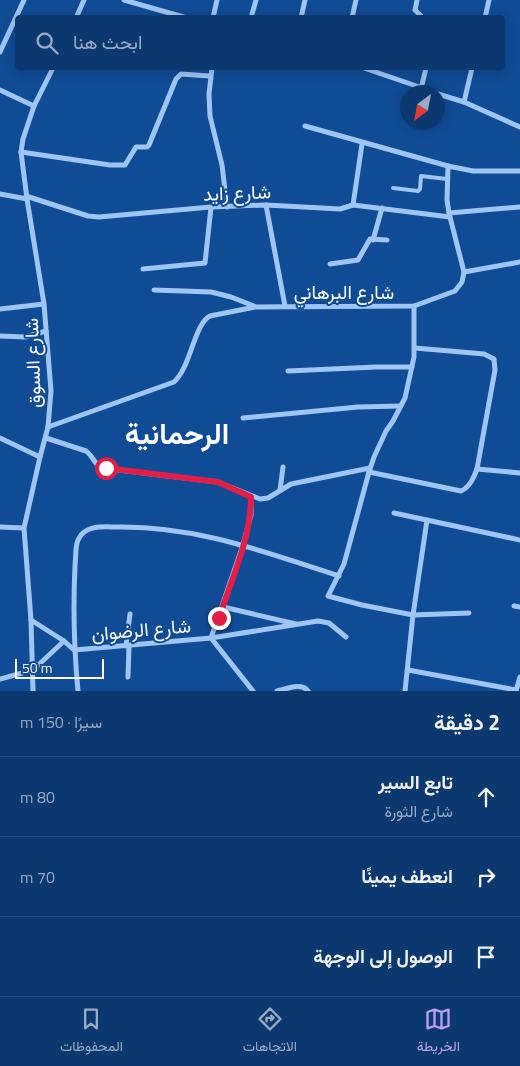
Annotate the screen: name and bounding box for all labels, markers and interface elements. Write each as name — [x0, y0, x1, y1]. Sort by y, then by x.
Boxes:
search box — [15, 15, 505, 70]
text: ابحث هنا — [73, 27, 142, 56]
icon: search — [33, 29, 61, 57]
north arrow — [400, 85, 445, 130]
street label: شارع زايد — [202, 176, 272, 208]
street label: شارع البرهاني — [294, 277, 394, 308]
street label: شارع السوق — [16, 318, 48, 408]
district label: الرحمانية — [125, 411, 229, 455]
route start — [95, 457, 118, 480]
route end — [208, 607, 231, 630]
street label: شارع الرضوان — [90, 610, 192, 648]
scale bar — [15, 656, 104, 679]
text: 50 m — [22, 657, 52, 678]
text: 2 دقيقة — [434, 706, 500, 738]
text: سيرًا · 150 m — [20, 710, 102, 734]
text: تابع السير — [378, 767, 453, 796]
icon: ahead — [472, 783, 500, 811]
text: 80 m — [20, 785, 55, 809]
text: شارع الثورة — [384, 799, 453, 823]
text: انعطف يمينًا — [361, 861, 453, 890]
icon: right — [472, 863, 500, 891]
text: 70 m — [20, 865, 55, 889]
text: الوصول إلى الوجهة — [313, 941, 453, 970]
icon: arrive — [472, 943, 500, 971]
tab: المحفوظات — [60, 1005, 123, 1059]
tab: الاتجاهات — [243, 1005, 297, 1059]
tab: الخريطة — [417, 1005, 460, 1059]

